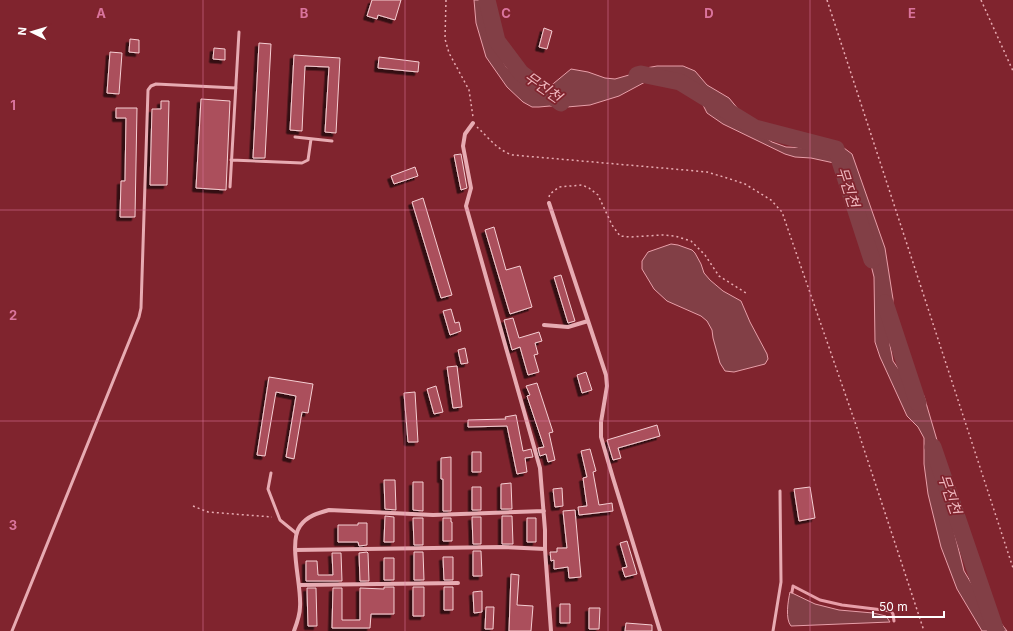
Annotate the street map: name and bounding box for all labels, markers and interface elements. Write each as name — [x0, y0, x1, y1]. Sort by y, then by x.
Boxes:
text: A — [96, 5, 106, 21]
text: B — [300, 5, 309, 21]
text: C — [501, 5, 511, 21]
text: D — [704, 5, 714, 21]
text: E — [908, 5, 916, 21]
north arrow — [12, 12, 52, 52]
text: N — [15, 26, 29, 36]
water label: 무진천 — [521, 67, 567, 108]
text: 1 — [10, 97, 16, 113]
water label: 무진천 — [833, 164, 864, 212]
text: 2 — [9, 307, 17, 323]
water label: 무진천 — [934, 471, 966, 519]
text: 3 — [9, 517, 17, 533]
scale bar — [873, 593, 944, 619]
text: 50 m — [879, 599, 908, 614]

